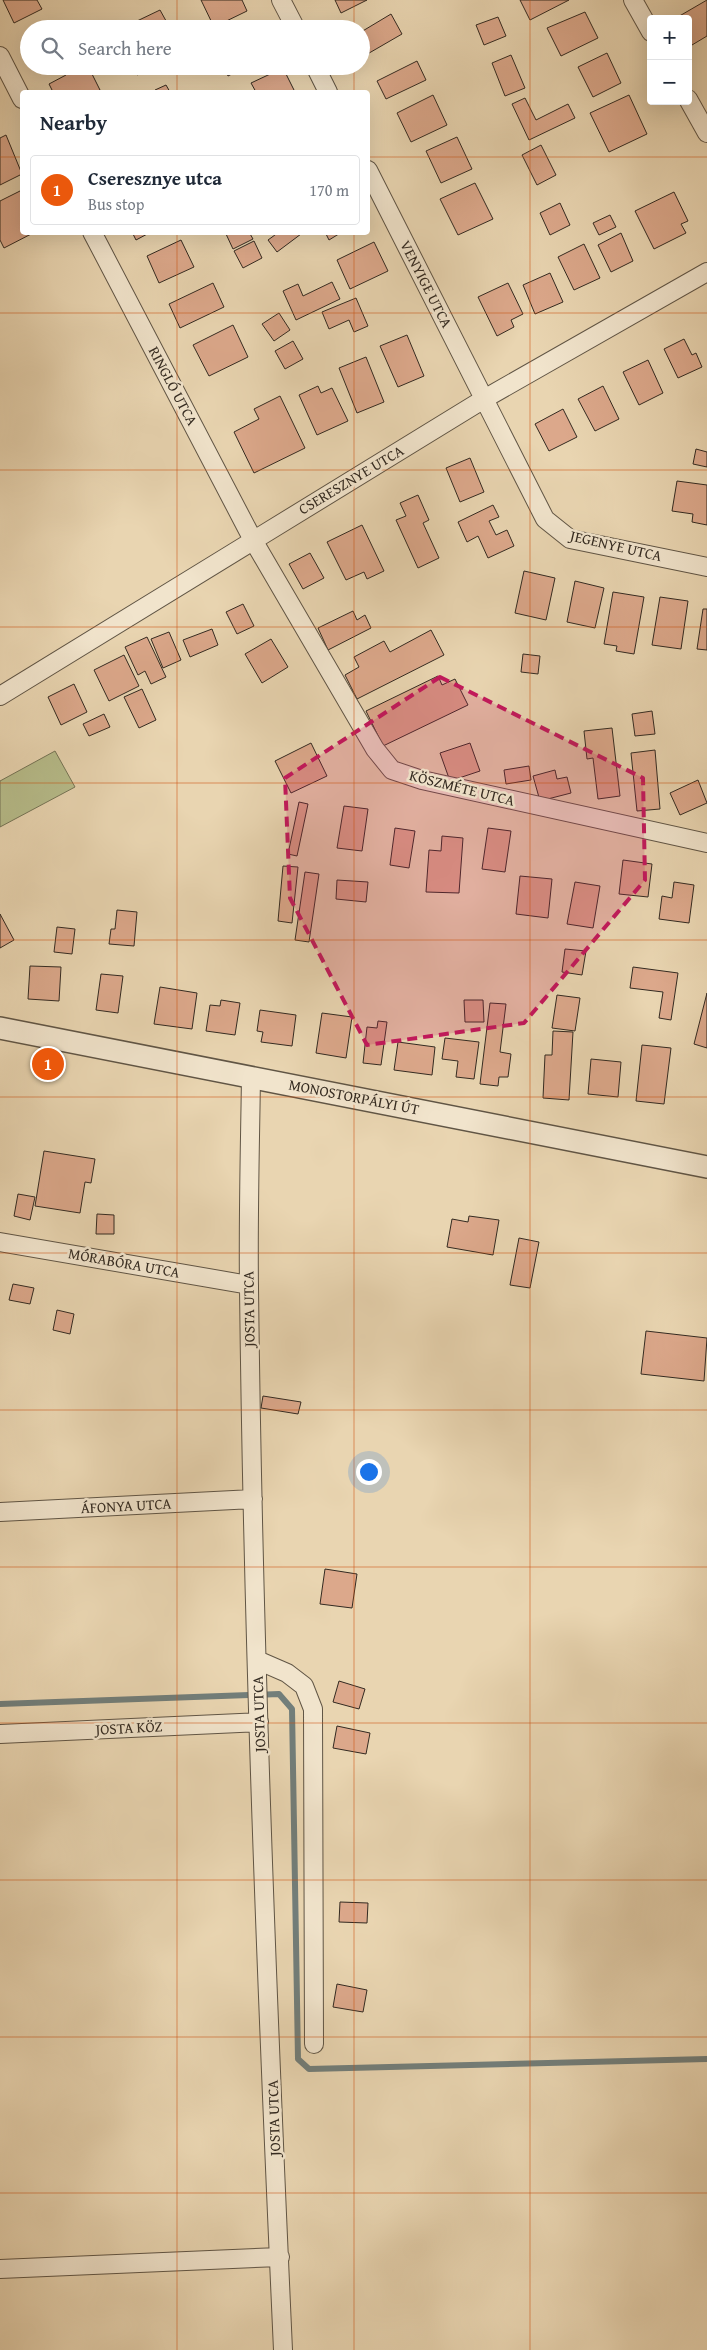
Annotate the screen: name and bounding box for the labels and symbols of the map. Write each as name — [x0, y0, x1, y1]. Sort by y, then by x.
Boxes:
street label: VENYIGE UTCA — [395, 236, 458, 331]
street label: RINGLÓ UTCA — [144, 343, 203, 429]
street label: CSERESZNYE UTCA — [294, 440, 407, 519]
street label: JEGENYE UTCA — [566, 524, 664, 566]
street label: KÖSZMÉTE UTCA — [407, 764, 517, 811]
pin: 1 — [32, 1045, 64, 1083]
street label: MONOSTORPÁLYI ÚT — [287, 1074, 422, 1120]
street label: MÓRABÓRA UTCA — [67, 1242, 182, 1283]
street label: JOSTA UTCA — [237, 1271, 260, 1349]
your location — [356, 1459, 382, 1485]
street label: ÁFONYA UTCA — [80, 1493, 172, 1518]
street label: JOSTA UTCA — [247, 1676, 270, 1754]
street label: JOSTA KÖZ — [93, 1715, 163, 1740]
street label: JOSTA UTCA — [262, 2080, 285, 2158]

